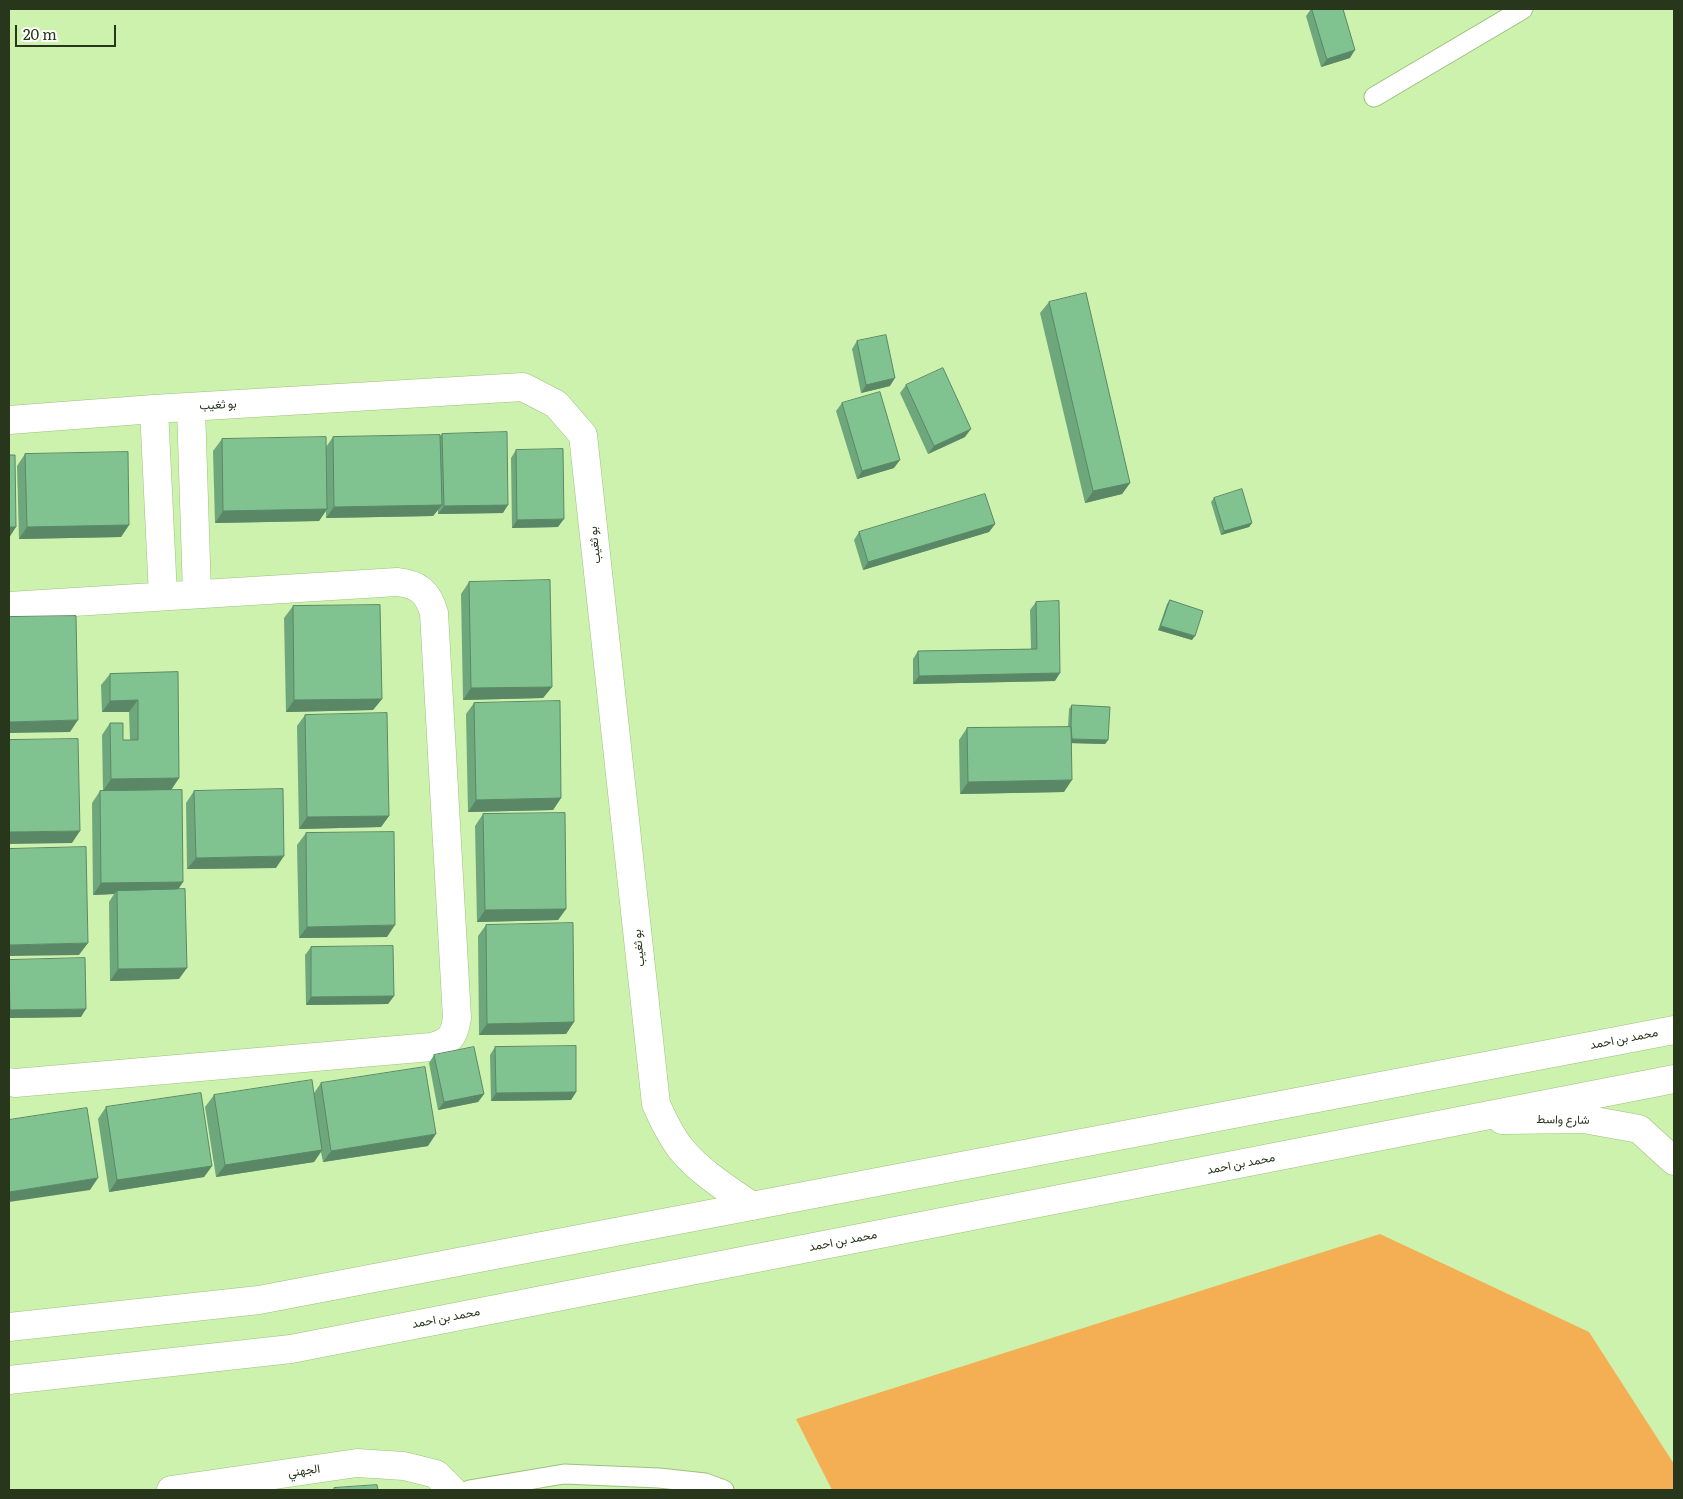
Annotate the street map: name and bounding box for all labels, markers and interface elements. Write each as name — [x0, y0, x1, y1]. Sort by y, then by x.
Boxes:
scale bar — [18, 15, 119, 47]
text: 20 m — [23, 22, 57, 45]
street label: بو ثغيب — [199, 397, 237, 413]
street label: بو ثغيب — [586, 526, 604, 564]
street label: بو ثغيب — [630, 929, 648, 967]
street label: محمد بن احمد — [1589, 1025, 1659, 1053]
street label: شارع واسط — [1536, 1112, 1590, 1128]
street label: محمد بن احمد — [1206, 1150, 1276, 1178]
street label: محمد بن احمد — [808, 1227, 878, 1255]
street label: محمد بن احمد — [411, 1304, 481, 1332]
street label: الجهني — [287, 1462, 321, 1480]

